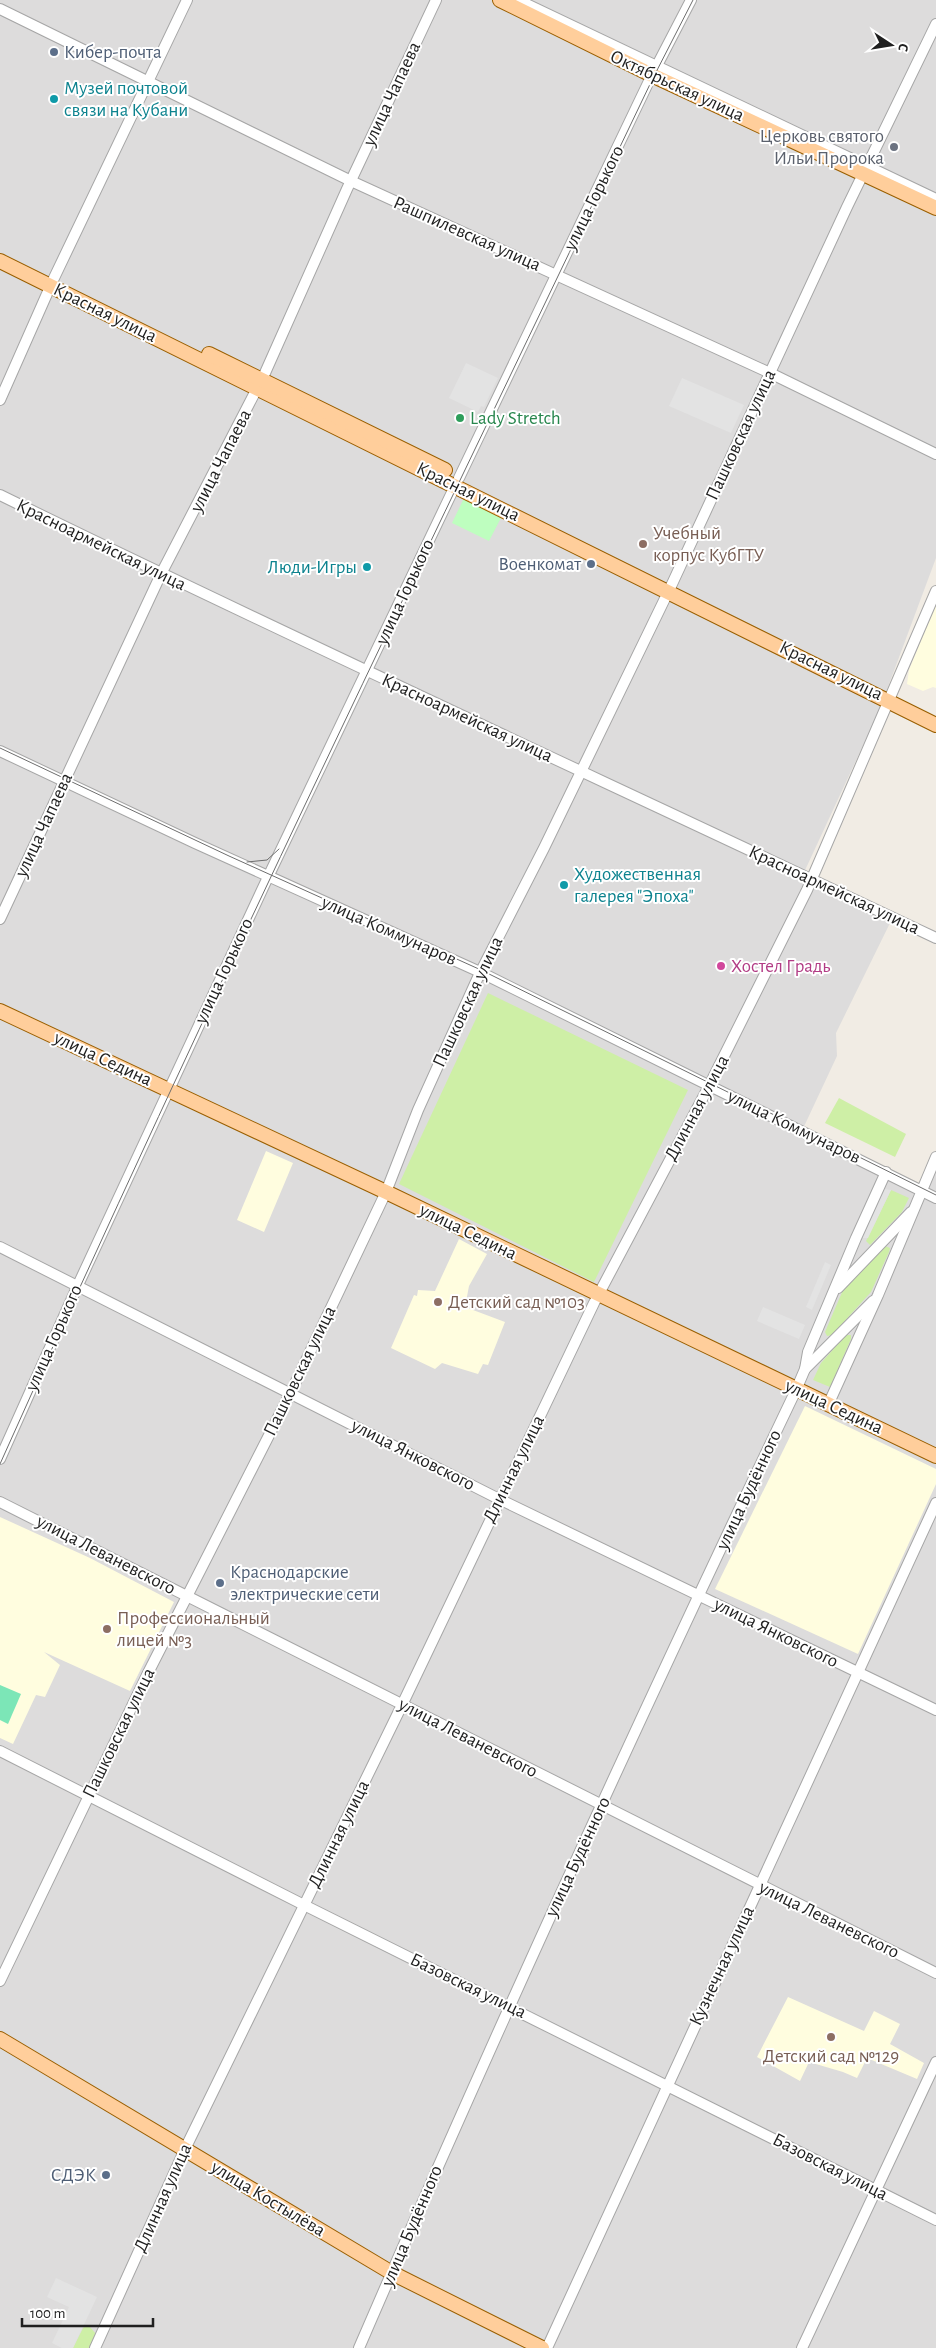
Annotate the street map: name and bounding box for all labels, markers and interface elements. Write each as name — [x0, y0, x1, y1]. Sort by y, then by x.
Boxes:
north arrow — [866, 20, 916, 70]
street label: улица Чапаева — [359, 39, 425, 150]
text: С — [895, 42, 910, 53]
place label: Кибер-почта — [64, 43, 162, 62]
marker: Кибер-почта — [48, 46, 60, 58]
street label: Октябрьская улица — [607, 47, 747, 125]
place label: Музей почтовой связи на Кубани — [64, 79, 188, 120]
marker: Музей почтовой связи на Кубани — [48, 93, 60, 105]
place label: Церковь святого Ильи Пророка — [760, 127, 884, 168]
marker: Церковь святого Ильи Пророка — [888, 141, 900, 153]
street label: улица Горького — [560, 143, 628, 254]
street label: Рашпилевская улица — [390, 193, 544, 275]
street label: Красная улица — [50, 280, 160, 346]
street label: Пашковская улица — [702, 366, 780, 503]
street label: улица Чапаева — [187, 406, 255, 516]
place label: Lady Stretch — [470, 409, 561, 428]
marker: Lady Stretch — [454, 412, 466, 424]
street label: Красная улица — [413, 459, 523, 525]
street label: Красноармейская улица — [13, 496, 189, 594]
place label: Учебный корпус КубГТУ — [653, 524, 765, 565]
street label: улица Горького — [372, 536, 438, 649]
marker: Учебный корпус КубГТУ — [637, 538, 649, 550]
place label: Военкомат — [498, 555, 581, 574]
place label: Люди-Игры — [268, 558, 357, 577]
marker: Военкомат — [585, 558, 597, 570]
marker: Люди-Игры — [361, 561, 373, 573]
street label: Красная улица — [776, 638, 886, 704]
street label: Красноармейская улица — [379, 670, 556, 766]
street label: улица Чапаева — [11, 770, 77, 881]
street label: Красноармейская улица — [746, 842, 923, 938]
place label: Художественная галерея "Эпоха" — [574, 865, 701, 906]
marker: Художественная галерея "Эпоха" — [558, 879, 570, 891]
street label: улица Коммунаров — [318, 892, 459, 969]
street label: улица Горького — [191, 915, 257, 1028]
street label: Пашковская улица — [429, 933, 507, 1070]
place label: Хостел Градь — [731, 957, 830, 976]
marker: Хостел Градь — [715, 960, 727, 972]
street label: улица Седина — [50, 1028, 155, 1090]
street label: Длинная улица — [661, 1052, 733, 1164]
street label: улица Коммунаров — [724, 1086, 864, 1167]
street label: улица Седина — [416, 1200, 520, 1264]
street label: улица Горького — [22, 1282, 86, 1395]
place label: Детский сад №103 — [448, 1293, 585, 1312]
marker: Детский сад №103 — [432, 1296, 444, 1308]
street label: Пашковская улица — [260, 1303, 340, 1439]
street label: улица Седина — [781, 1376, 886, 1438]
street label: Длинная улица — [480, 1412, 548, 1526]
street label: улица Янковского — [347, 1415, 478, 1494]
street label: улица Будённого — [713, 1427, 785, 1554]
street label: улица Леваневского — [32, 1511, 179, 1598]
place label: Краснодарские электрические сети — [230, 1563, 380, 1604]
marker: Краснодарские электрические сети — [214, 1577, 226, 1589]
street label: улица Янковского — [710, 1594, 841, 1671]
place label: Профессиональный лицей №3 — [117, 1609, 270, 1650]
marker: Профессиональный лицей №3 — [101, 1623, 113, 1635]
street label: Пашковская улица — [79, 1665, 159, 1801]
street label: улица Леваневского — [394, 1694, 541, 1781]
street label: Длинная улица — [305, 1777, 373, 1891]
street label: улица Будённого — [542, 1794, 614, 1921]
street label: улица Леваневского — [755, 1877, 902, 1962]
street label: Кузнечная улица — [686, 1903, 758, 2029]
street label: Базовская улица — [407, 1950, 529, 2022]
marker: Детский сад №129 — [825, 2031, 837, 2043]
place label: Детский сад №129 — [763, 2047, 899, 2066]
street label: Базовская улица — [769, 2130, 891, 2204]
street label: Длинная улица — [131, 2141, 196, 2255]
street label: улица Костылёва — [207, 2157, 329, 2241]
street label: улица Будённого — [378, 2163, 446, 2290]
place label: СДЭК — [51, 2166, 96, 2185]
marker: СДЭК — [100, 2169, 112, 2181]
scale bar — [22, 2296, 154, 2328]
text: 100 m — [30, 2306, 65, 2321]

